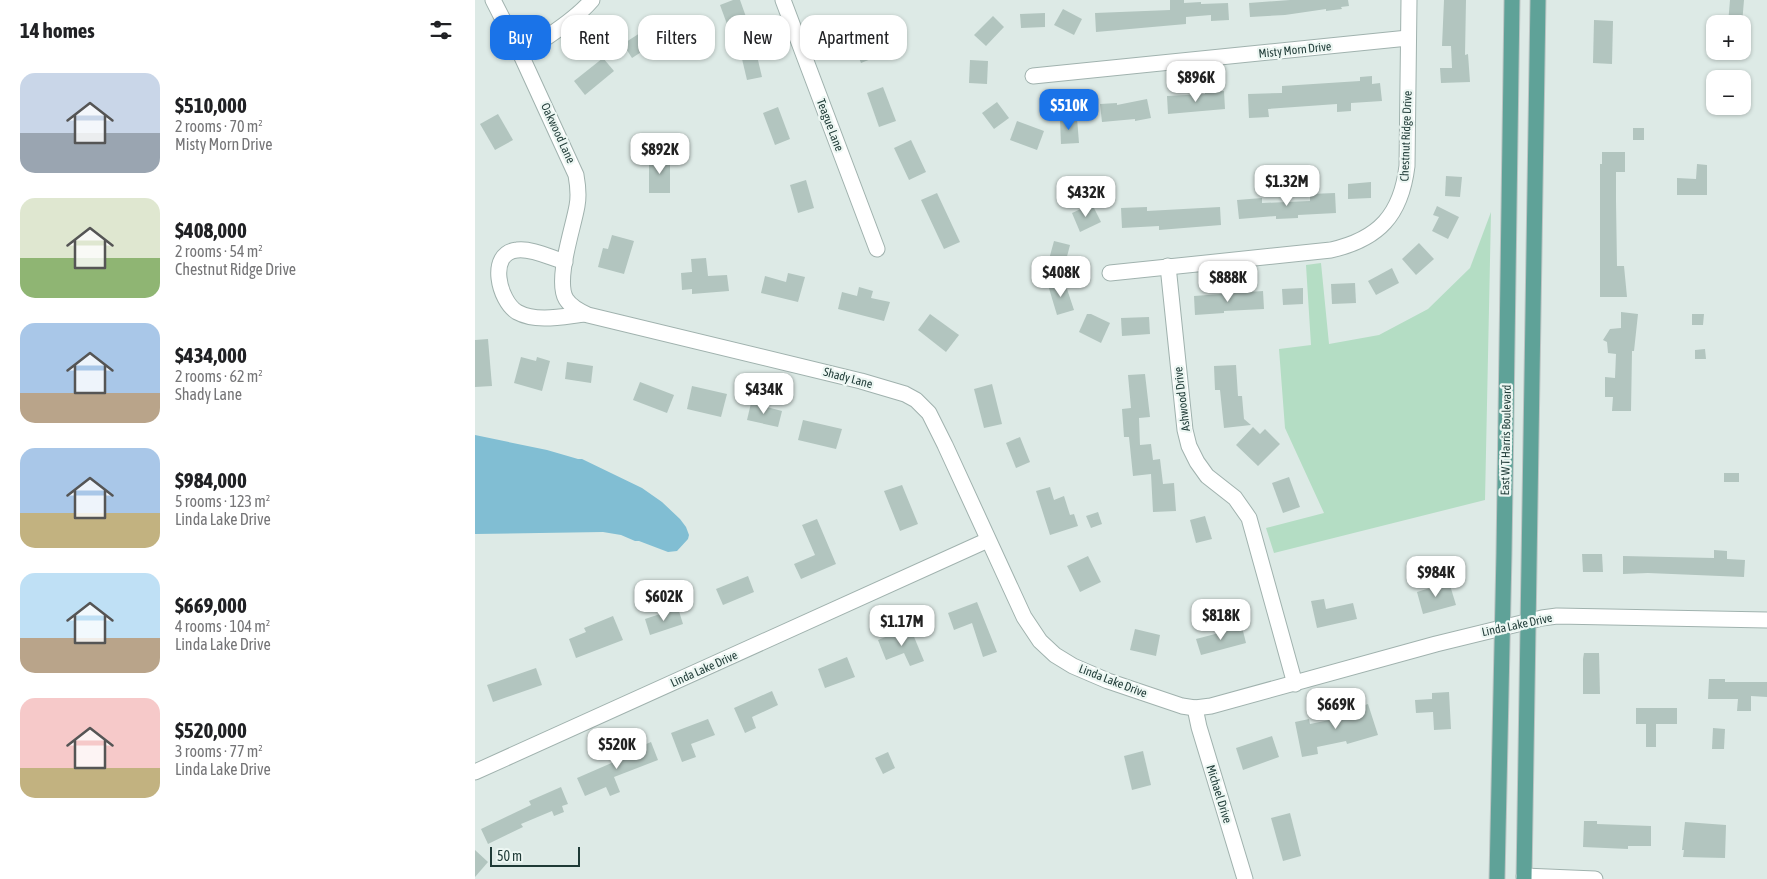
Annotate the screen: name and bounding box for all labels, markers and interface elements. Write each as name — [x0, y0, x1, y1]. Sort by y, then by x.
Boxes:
chip: Buy — [490, 15, 551, 60]
chip: Rent — [561, 15, 628, 60]
chip: Filters — [638, 15, 715, 60]
chip: New — [725, 15, 790, 60]
chip: Apartment — [800, 15, 907, 60]
map controls — [1706, 15, 1751, 115]
button: + — [1706, 15, 1751, 60]
icon: filters — [427, 16, 455, 44]
text: 14 homes — [20, 18, 95, 42]
street label: Misty Morn Drive — [1258, 39, 1332, 61]
pin: $896K — [1161, 61, 1231, 103]
text: $896K — [1177, 68, 1215, 86]
button: − — [1706, 70, 1751, 115]
pin: $510K — [1034, 88, 1104, 131]
street label: Chestnut Ridge Drive — [1397, 90, 1415, 182]
icon: home — [60, 93, 120, 153]
text: $510,000 — [175, 93, 247, 117]
text: $510K — [1050, 96, 1088, 114]
street label: Teague Lane — [814, 97, 846, 153]
street label: Oakwood Lane — [538, 101, 578, 165]
text: 2 rooms · 70 m² — [175, 117, 263, 135]
pin: $892K — [625, 132, 695, 175]
text: Misty Morn Drive — [175, 135, 272, 153]
text: $892K — [641, 140, 679, 158]
pin: $1.32M — [1246, 164, 1328, 207]
text: $1.32M — [1266, 172, 1308, 190]
pin: $432K — [1051, 176, 1121, 218]
text: $432K — [1067, 183, 1105, 201]
icon: home — [60, 218, 120, 278]
text: $408,000 — [175, 218, 247, 242]
text: 2 rooms · 54 m² — [175, 242, 263, 260]
pin: $408K — [1026, 256, 1096, 298]
text: Chestnut Ridge Drive — [175, 260, 296, 278]
pin: $888K — [1193, 260, 1263, 303]
text: $408K — [1042, 263, 1080, 281]
text: $888K — [1209, 268, 1247, 286]
icon: home — [60, 343, 120, 403]
text: $434,000 — [175, 343, 247, 367]
street label: Shady Lane — [822, 365, 874, 391]
street label: Ashwood Drive — [1171, 366, 1193, 432]
text: 2 rooms · 62 m² — [175, 367, 263, 385]
pin: $434K — [729, 372, 799, 415]
text: $434K — [745, 380, 783, 398]
text: Shady Lane — [175, 385, 242, 403]
street label: East W T Harris Boulevard — [1498, 385, 1514, 495]
icon: home — [60, 468, 120, 528]
text: $984,000 — [175, 468, 247, 492]
text: 5 rooms · 123 m² — [175, 492, 270, 510]
text: Linda Lake Drive — [175, 510, 271, 528]
pin: $984K — [1401, 556, 1471, 598]
text: $984K — [1417, 563, 1455, 581]
pin: $602K — [629, 580, 699, 622]
text: $602K — [645, 587, 683, 605]
icon: home — [60, 593, 120, 653]
text: $669,000 — [175, 593, 247, 617]
pin: $818K — [1186, 598, 1256, 641]
pin: $1.17M — [861, 604, 943, 647]
text: $818K — [1202, 606, 1240, 624]
street label: Linda Lake Drive — [1480, 611, 1554, 639]
text: $1.17M — [881, 612, 923, 630]
text: 4 rooms · 104 m² — [175, 617, 270, 635]
text: Linda Lake Drive — [175, 635, 271, 653]
street label: Linda Lake Drive — [668, 648, 740, 690]
street label: Linda Lake Drive — [1077, 662, 1149, 700]
pin: $669K — [1301, 688, 1371, 730]
text: $669K — [1317, 695, 1355, 713]
icon: home — [60, 718, 120, 778]
text: $520,000 — [175, 718, 247, 742]
pin: $520K — [582, 728, 652, 770]
text: $520K — [598, 735, 636, 753]
text: 3 rooms · 77 m² — [175, 742, 263, 760]
text: Linda Lake Drive — [175, 760, 271, 778]
street label: Michael Drive — [1204, 763, 1234, 825]
scale bar — [490, 844, 580, 867]
text: 50 m — [497, 848, 522, 864]

